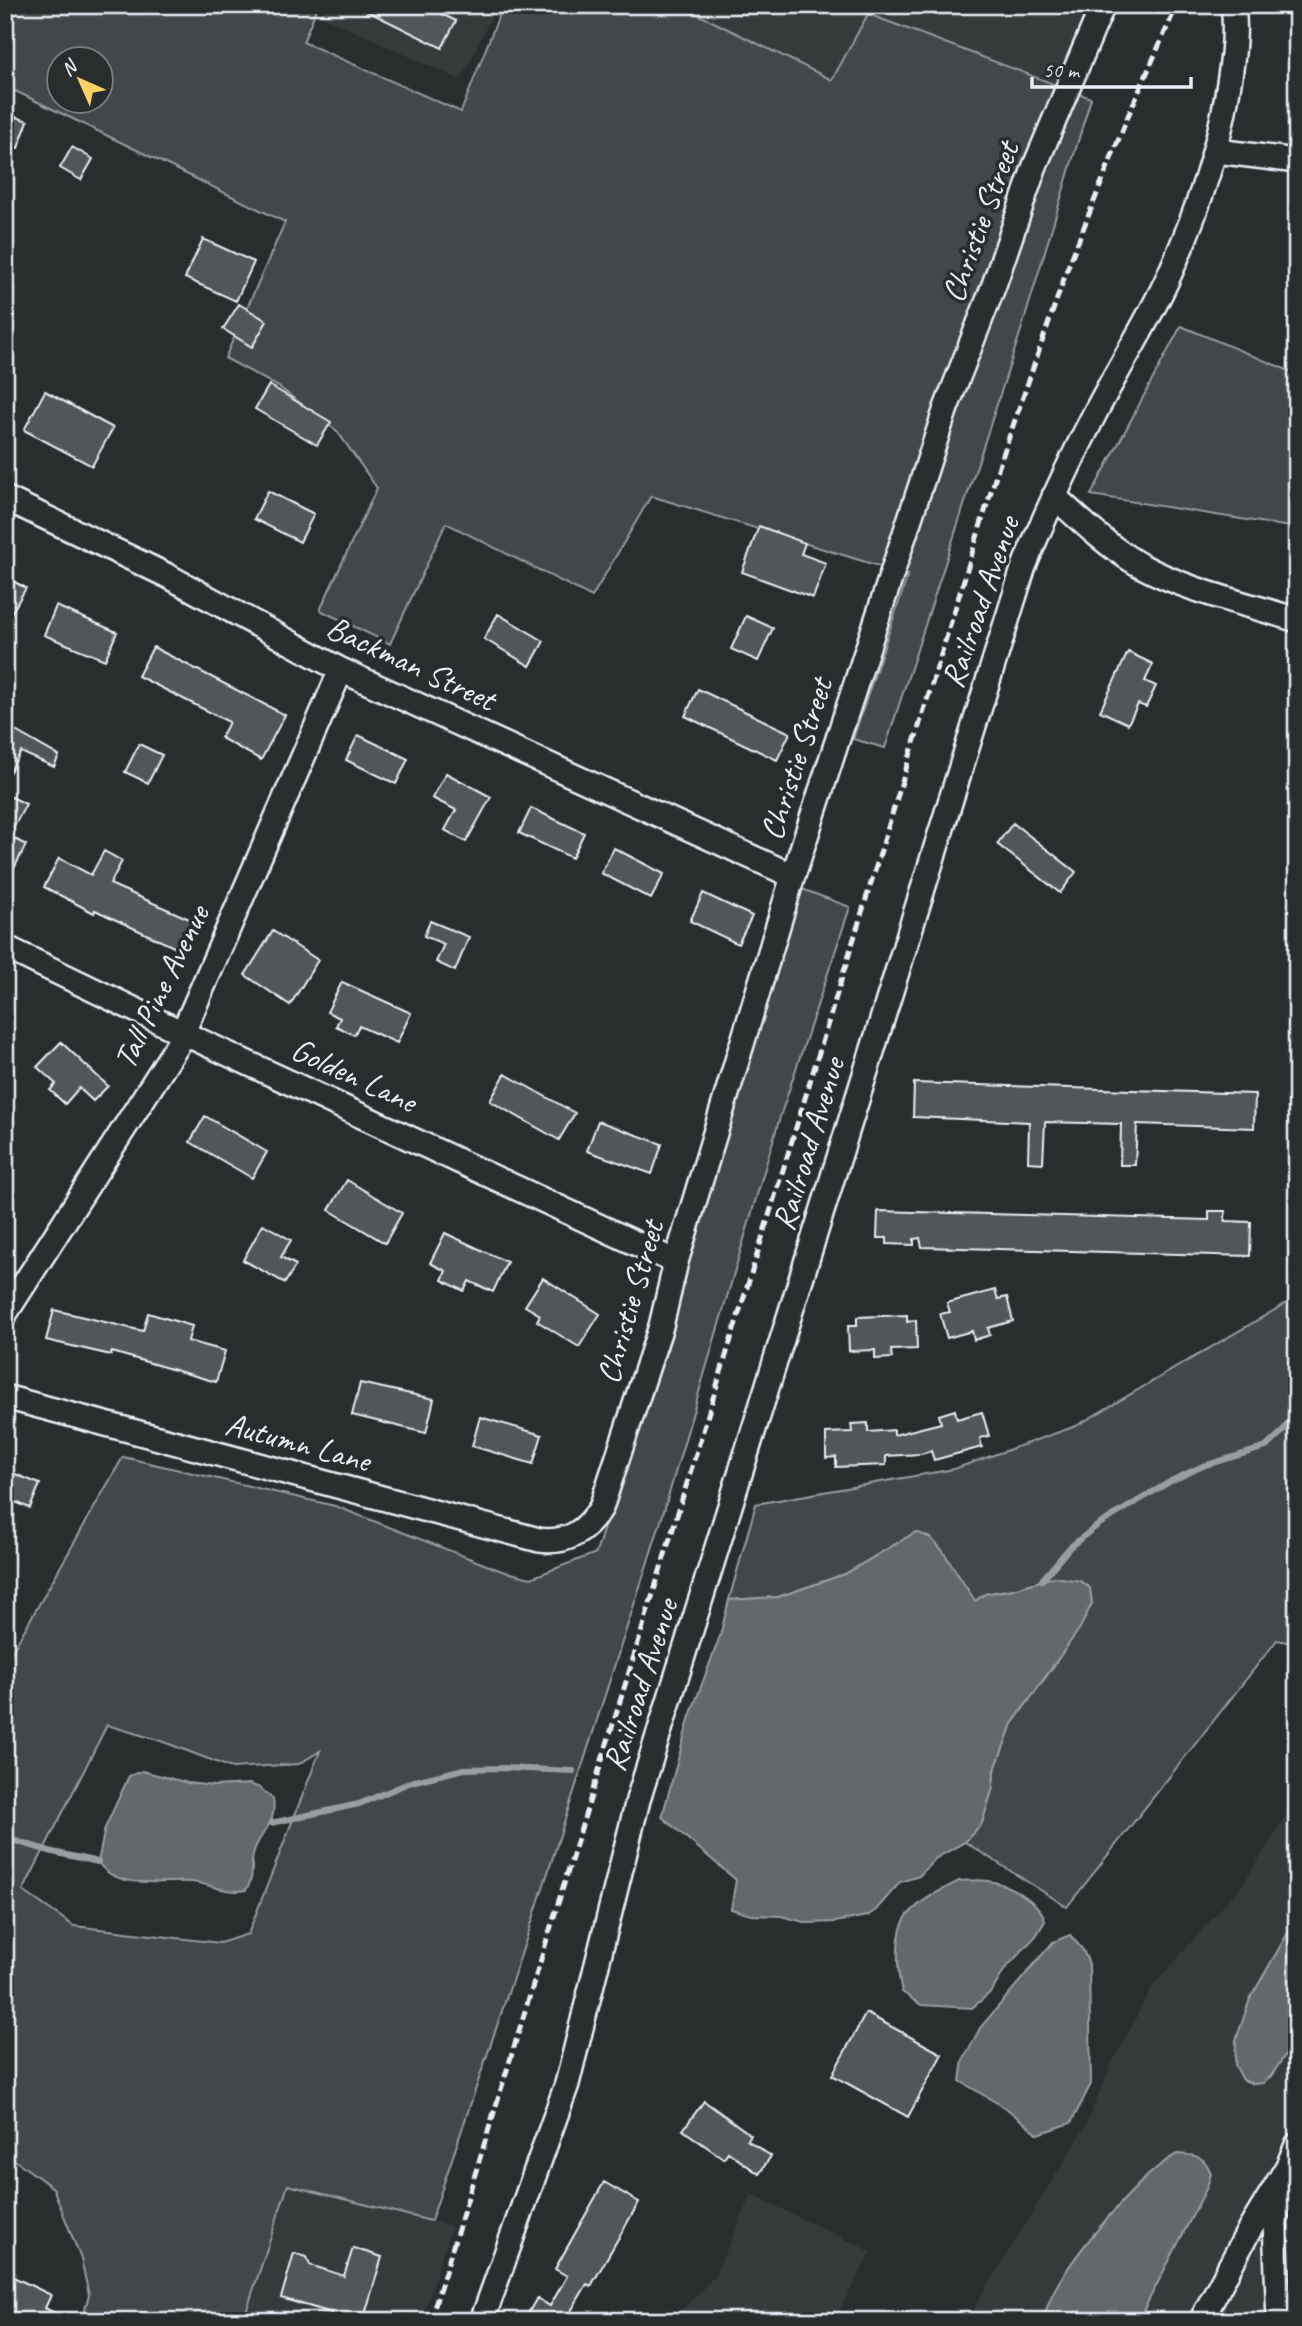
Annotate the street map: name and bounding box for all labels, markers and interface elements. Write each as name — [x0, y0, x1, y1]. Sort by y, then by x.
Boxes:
north arrow — [46, 46, 116, 116]
scale bar — [1032, 46, 1192, 90]
text: N — [56, 54, 84, 81]
text: 50 m — [1043, 57, 1081, 83]
street label: Christie Street — [932, 133, 1029, 308]
street label: Railroad Avenue — [931, 509, 1030, 693]
street label: Backman Street — [320, 606, 505, 722]
street label: Christie Street — [750, 670, 843, 845]
street label: Tall Pine Avenue — [103, 896, 220, 1076]
street label: Golden Lane — [285, 1028, 425, 1123]
street label: Railroad Avenue — [762, 1050, 855, 1235]
street label: Christie Street — [587, 1213, 674, 1388]
street label: Autumn Lane — [221, 1403, 377, 1482]
street label: Railroad Avenue — [592, 1592, 688, 1776]

